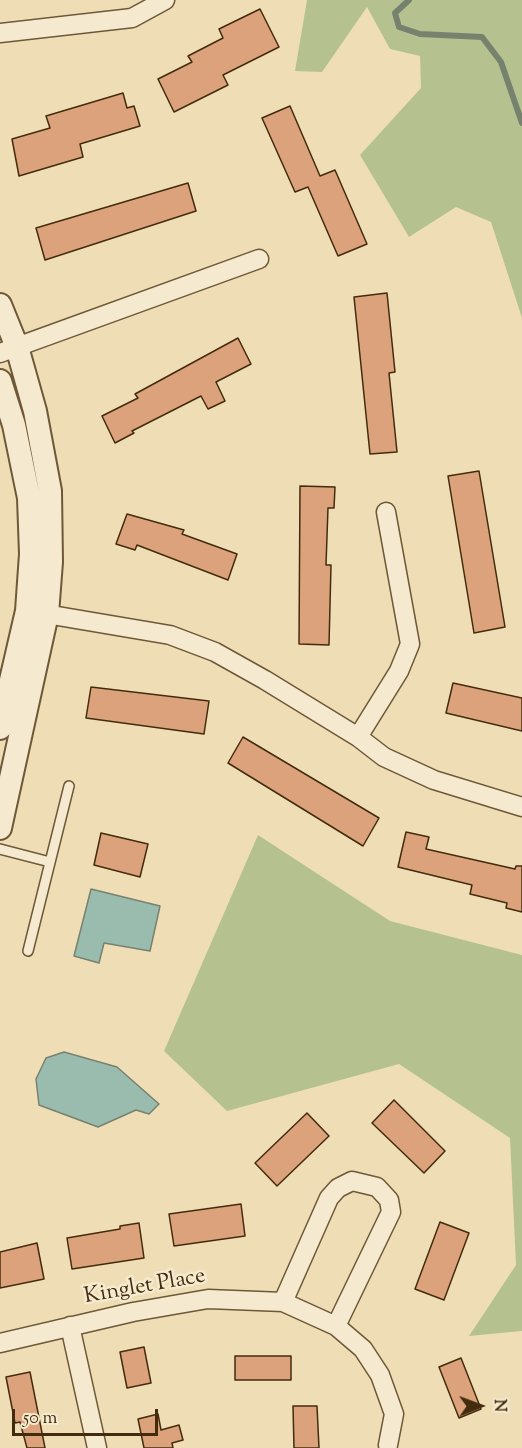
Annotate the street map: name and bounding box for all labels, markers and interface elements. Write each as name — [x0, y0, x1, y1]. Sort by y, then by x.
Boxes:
street label: Kinglet Place — [82, 1264, 208, 1312]
north arrow — [450, 1376, 510, 1436]
scale bar — [15, 1397, 160, 1435]
text: N — [487, 1399, 510, 1412]
text: 50 m — [23, 1406, 57, 1432]

